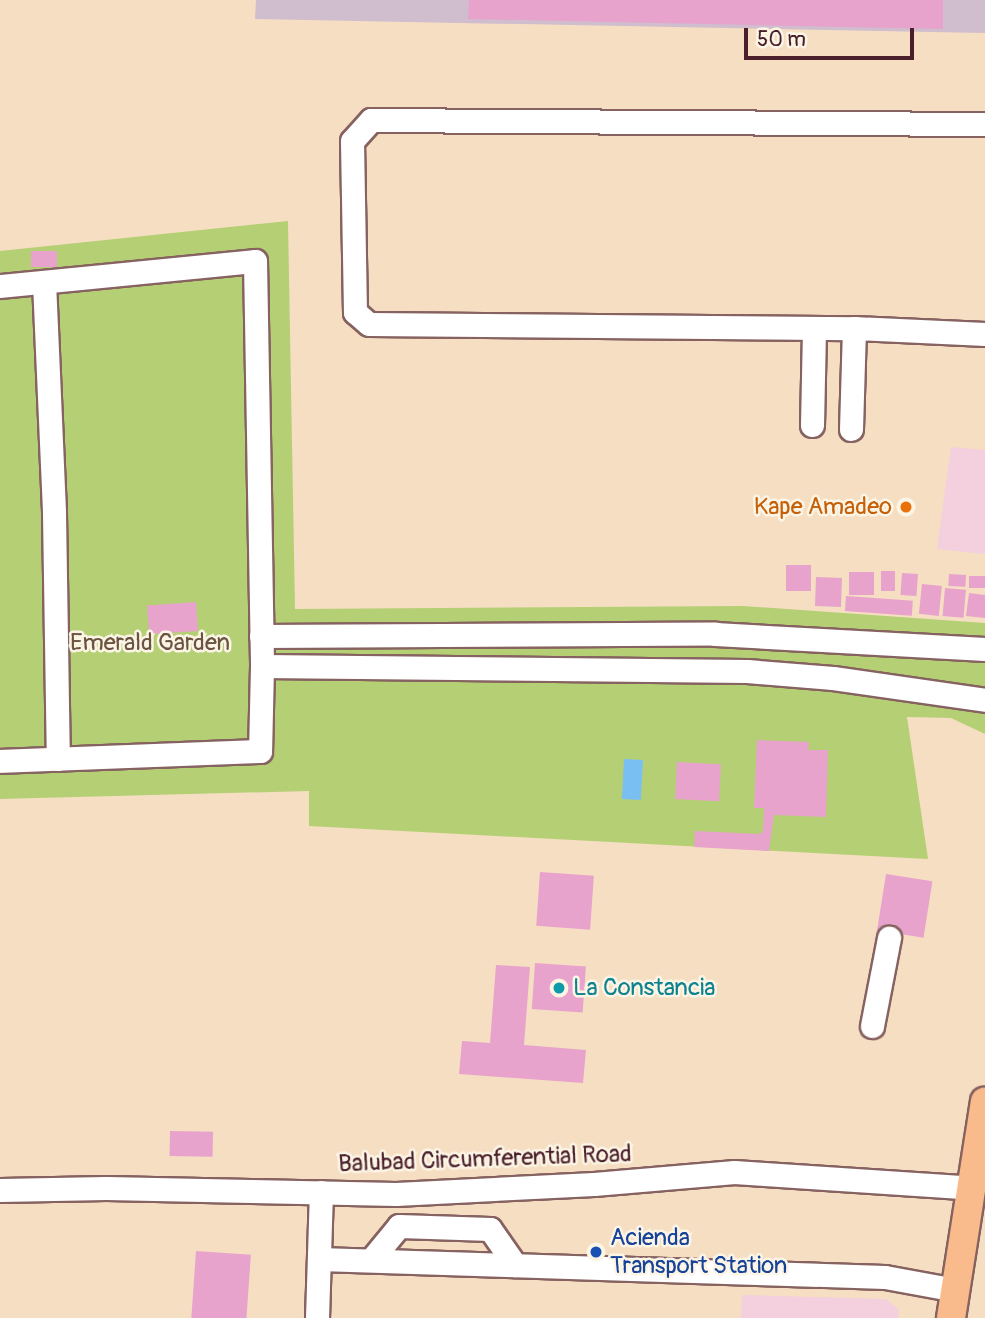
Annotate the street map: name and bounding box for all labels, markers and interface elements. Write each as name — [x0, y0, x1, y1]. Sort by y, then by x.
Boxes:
scale bar — [747, 14, 917, 58]
text: 50 m — [757, 26, 806, 53]
place label: Kape Amadeo — [754, 493, 892, 521]
marker: Kape Amadeo — [898, 499, 914, 515]
park label: Emerald Garden — [70, 629, 230, 657]
place label: La Constancia — [573, 974, 716, 1002]
marker: La Constancia — [551, 980, 567, 996]
street label: Balubad Circumferential Road — [338, 1139, 632, 1179]
place label: Acienda Transport Station — [610, 1224, 787, 1280]
marker: Acienda Transport Station — [588, 1244, 604, 1260]

